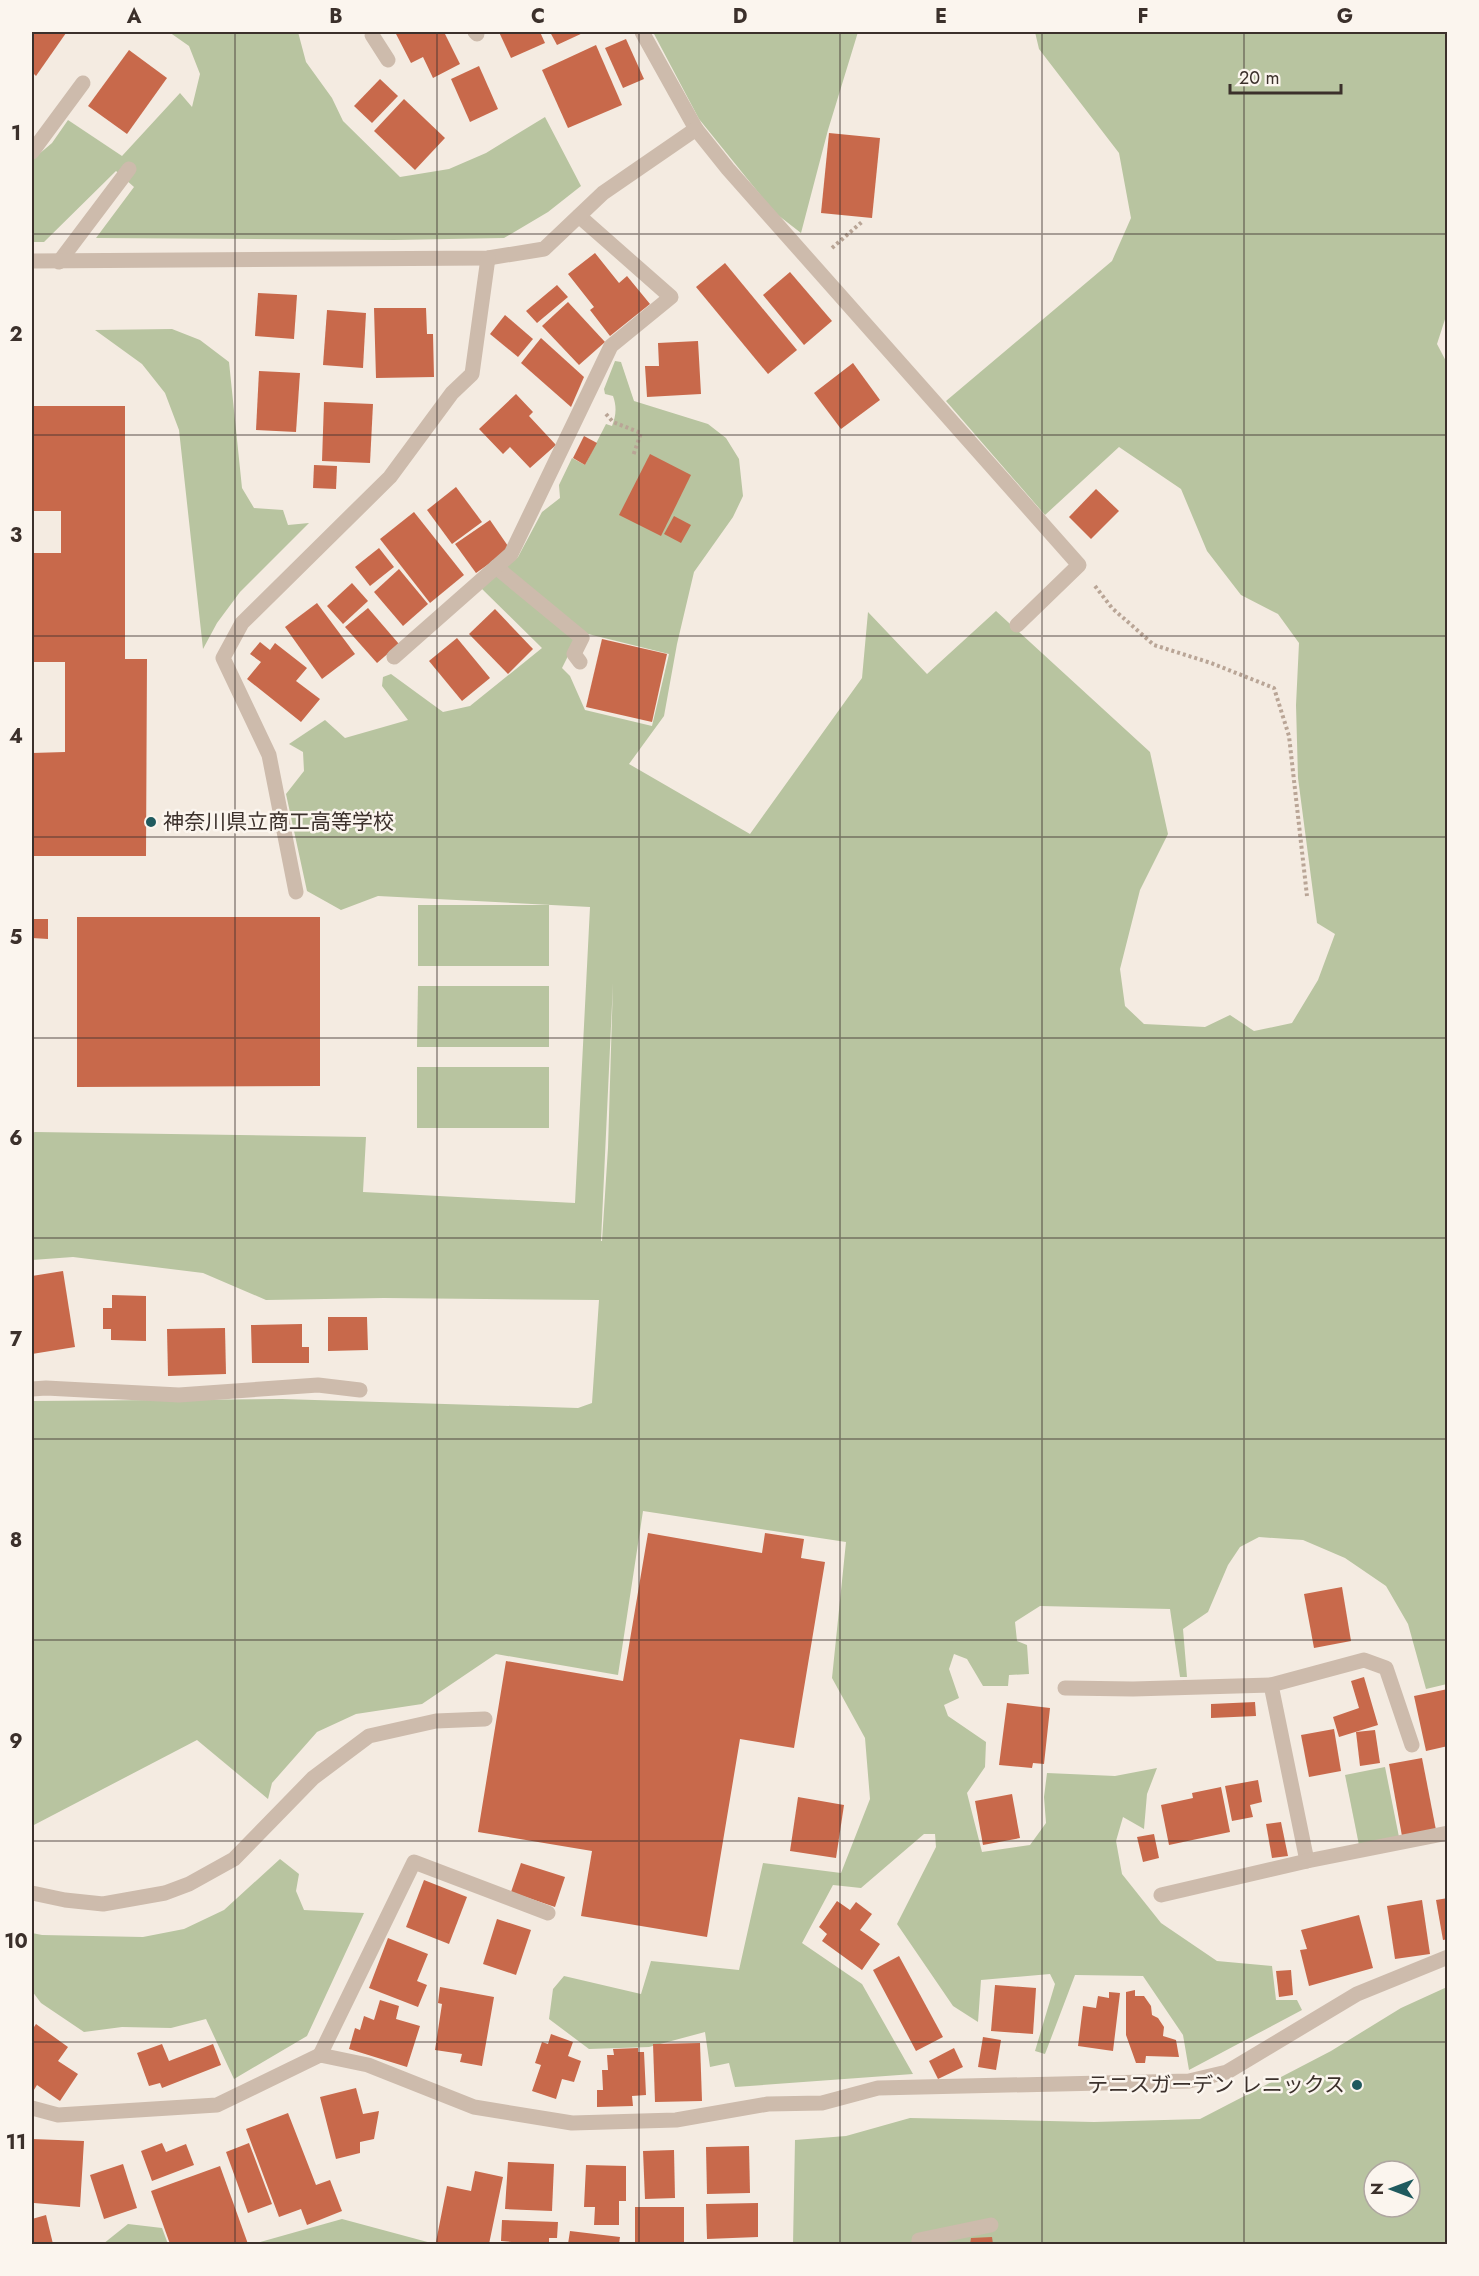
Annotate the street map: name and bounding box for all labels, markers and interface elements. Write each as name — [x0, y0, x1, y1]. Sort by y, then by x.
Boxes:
text: A — [126, 2, 142, 31]
text: B — [329, 2, 343, 31]
text: C — [531, 2, 545, 31]
text: D — [733, 2, 747, 31]
text: E — [935, 2, 947, 31]
text: F — [1137, 2, 1149, 31]
text: G — [1337, 2, 1353, 31]
scale bar — [1230, 57, 1341, 95]
text: 20 m — [1239, 65, 1279, 91]
text: 1 — [11, 119, 21, 148]
text: 2 — [9, 320, 23, 349]
text: 3 — [10, 521, 22, 550]
text: 4 — [9, 722, 23, 751]
place label: 神奈川県立商工高等学校 — [163, 807, 394, 837]
marker: 神奈川県立商工高等学校 — [144, 815, 158, 829]
text: 5 — [10, 923, 23, 952]
text: 6 — [9, 1124, 23, 1153]
text: 7 — [10, 1325, 23, 1354]
text: 8 — [10, 1526, 22, 1555]
text: 9 — [9, 1727, 23, 1756]
text: 10 — [4, 1927, 28, 1956]
place label: テニスガーデン レニックス — [1087, 2070, 1345, 2100]
marker: テニスガーデン レニックス — [1350, 2078, 1364, 2092]
text: 11 — [6, 2128, 26, 2157]
north arrow — [1362, 2159, 1422, 2219]
text: N — [1366, 2183, 1389, 2195]

